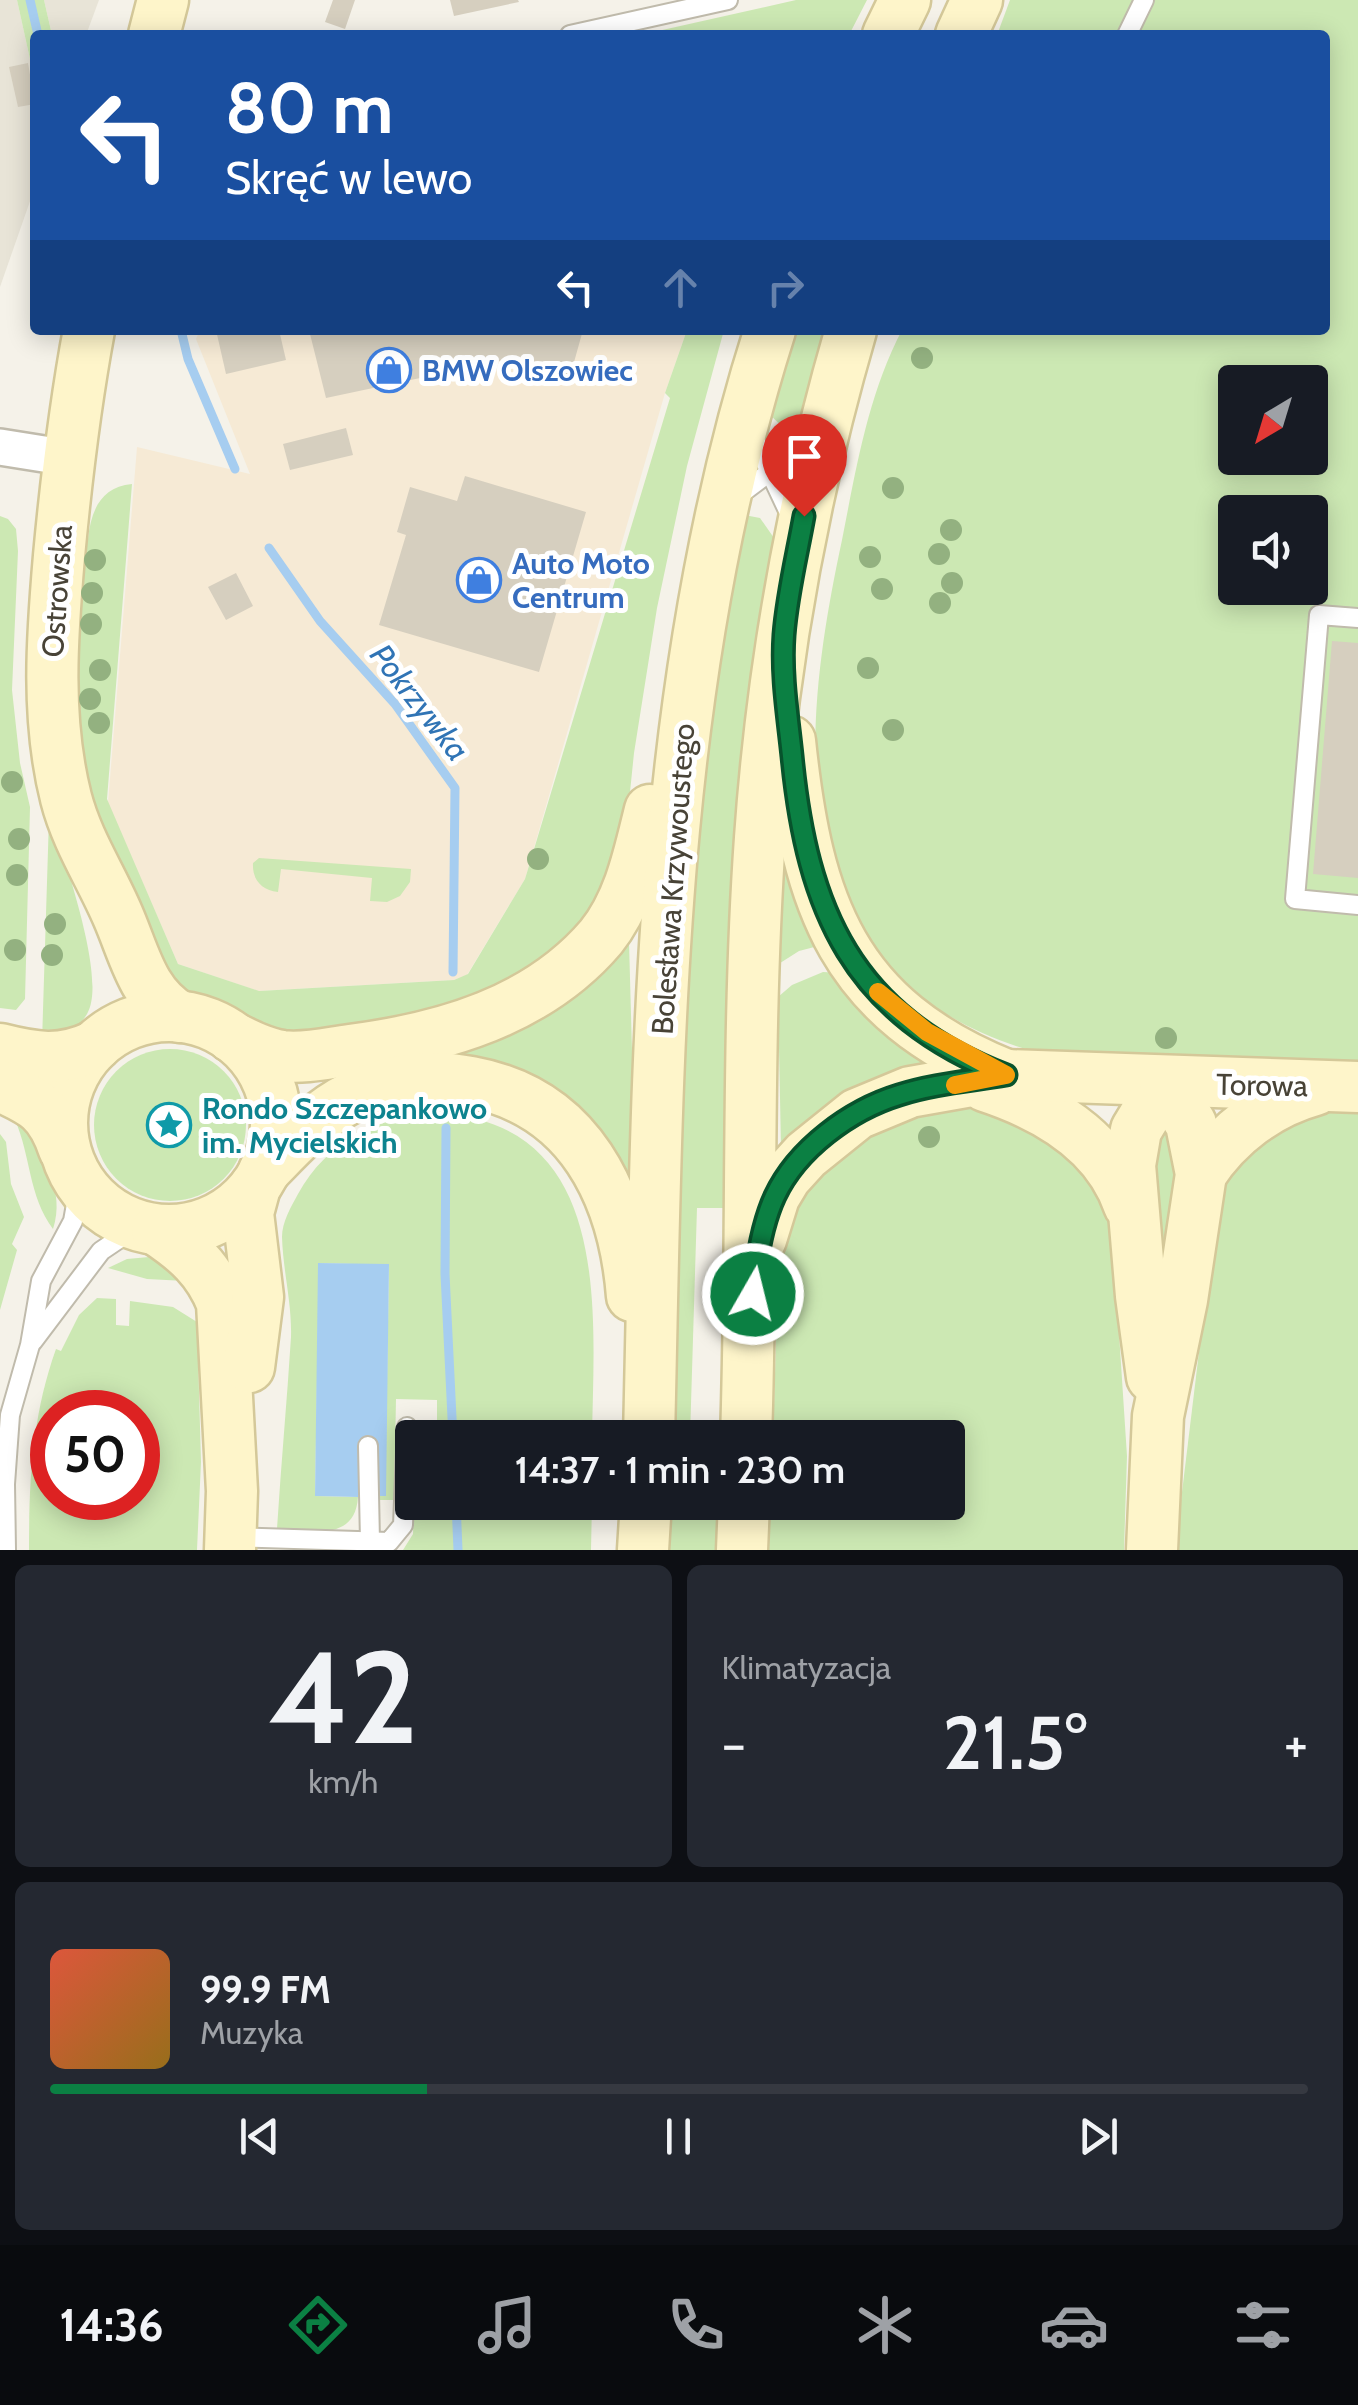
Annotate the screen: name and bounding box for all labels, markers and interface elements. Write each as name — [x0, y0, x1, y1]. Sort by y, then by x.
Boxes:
text: 80 m — [225, 65, 393, 151]
icon: left — [60, 70, 190, 200]
text: Skręć w lewo — [225, 151, 472, 205]
icon: left — [548, 260, 603, 315]
icon: ahead — [653, 260, 708, 315]
icon: right — [758, 260, 813, 315]
shop icon: BMW Olszowiec — [366, 347, 412, 393]
place label: BMW Olszowiec — [422, 352, 633, 389]
north arrow — [1218, 365, 1328, 475]
map controls — [1218, 365, 1328, 605]
pin — [762, 414, 847, 517]
icon: arrive — [777, 429, 832, 484]
button: sound — [1218, 495, 1328, 605]
street label: Ostrowska — [34, 523, 80, 659]
place label: Auto Moto Centrum — [512, 545, 650, 616]
shop icon: Auto Moto Centrum — [456, 557, 502, 603]
water label: Pokrzywka — [362, 636, 478, 768]
street label: Bolesława Krzywoustego — [644, 722, 702, 1036]
street label: Torowa — [1216, 1066, 1309, 1104]
place label: Rondo Szczepankowo im. Mycielskich — [202, 1090, 487, 1161]
place icon: Rondo Szczepankowo im. Mycielskich — [146, 1102, 192, 1148]
position arrow — [701, 1242, 805, 1346]
speed limit sign: 50 — [30, 1390, 160, 1520]
text: 14:37 · 1 min · 230 m — [515, 1446, 845, 1493]
text: 42 — [268, 1618, 418, 1776]
text: Klimatyzacja — [722, 1648, 891, 1687]
text: 21.5° — [943, 1697, 1087, 1788]
text: − — [722, 1710, 746, 1777]
text: + — [1284, 1710, 1308, 1777]
text: km/h — [308, 1762, 378, 1801]
text: 99.9 FM — [200, 1966, 331, 2013]
text: Muzyka — [200, 2013, 303, 2052]
icon: previous — [232, 2109, 287, 2164]
icon: pause — [651, 2109, 706, 2164]
icon: next — [1071, 2109, 1126, 2164]
icon: directions — [283, 2290, 353, 2360]
icon: music — [472, 2290, 542, 2360]
icon: phone — [661, 2290, 731, 2360]
icon: climate — [850, 2290, 920, 2360]
icon: car — [1039, 2290, 1109, 2360]
icon: filters — [1228, 2290, 1298, 2360]
text: 14:36 — [60, 2298, 164, 2352]

